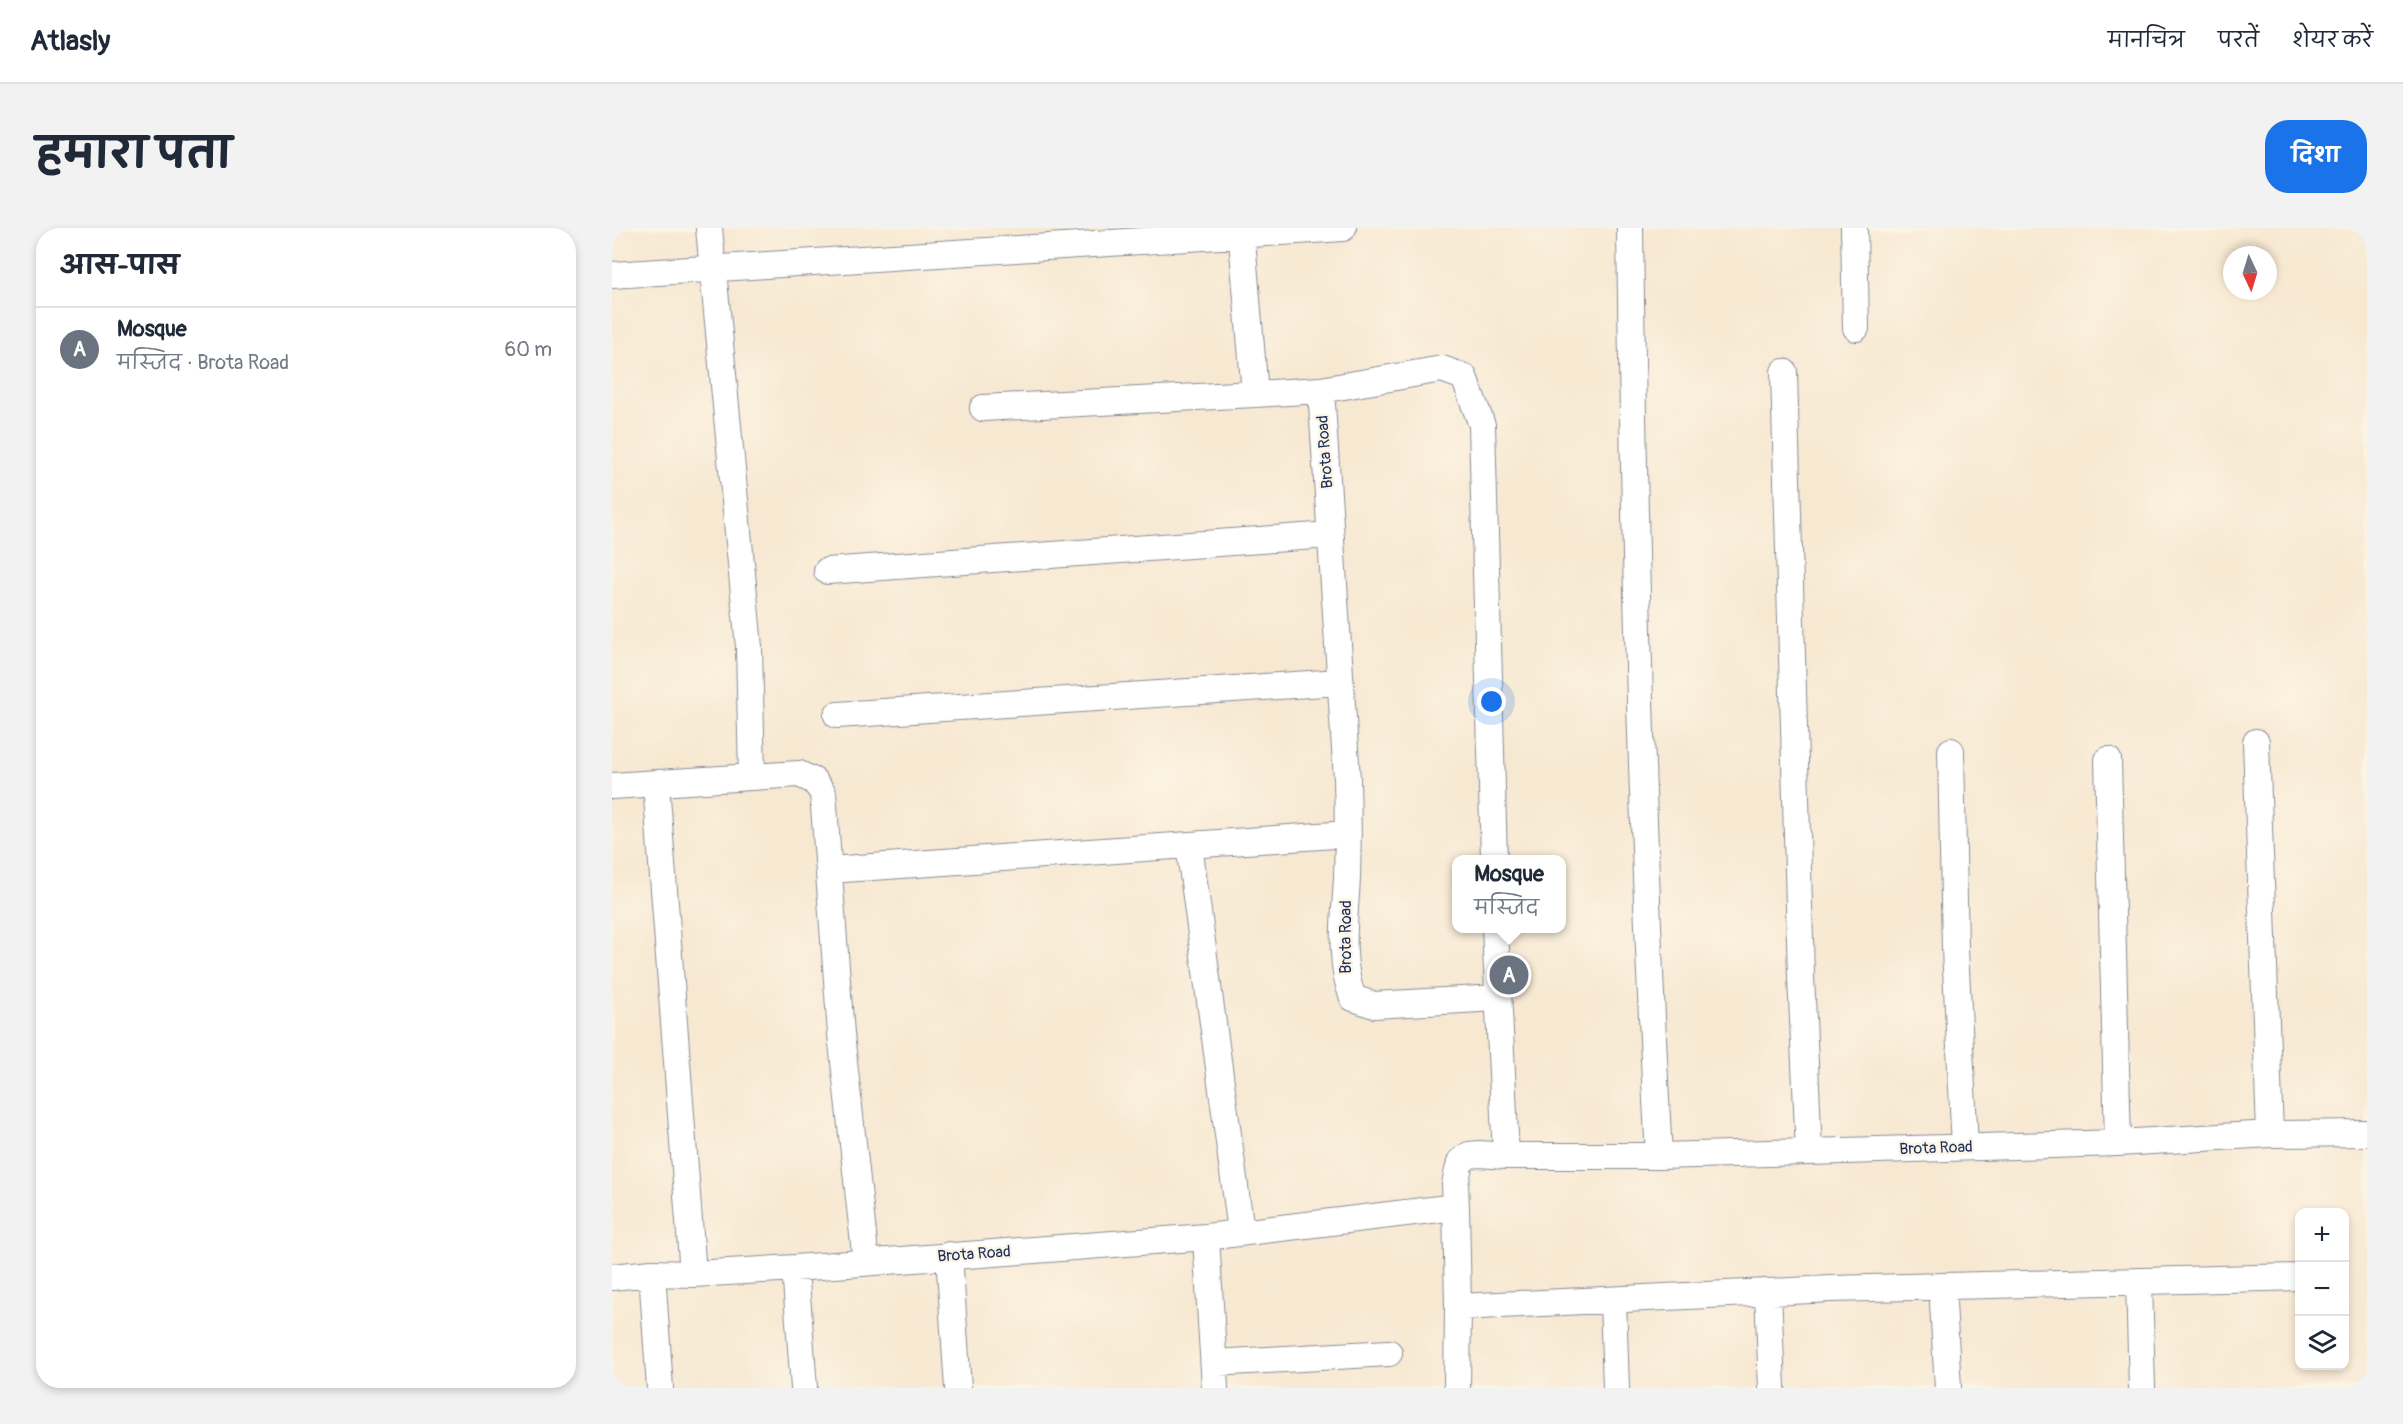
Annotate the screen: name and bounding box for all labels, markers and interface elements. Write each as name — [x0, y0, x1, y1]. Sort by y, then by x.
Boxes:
text: Atlasly — [30, 24, 110, 59]
text: मानचित्र — [2108, 27, 2185, 54]
text: परतें — [2218, 27, 2259, 54]
text: शेयर करें — [2292, 27, 2373, 54]
button: दिशा — [2265, 120, 2367, 193]
text: हमारा पता — [36, 128, 232, 180]
north arrow — [2223, 246, 2277, 300]
text: आस-पास — [60, 250, 179, 282]
text: Mosque — [117, 315, 187, 343]
text: A — [73, 337, 86, 362]
text: 60 m — [505, 337, 552, 362]
text: मस्जिद · Brota Road — [117, 350, 289, 375]
street label: Brota Road — [1312, 415, 1338, 489]
your location — [1477, 687, 1506, 716]
popup — [1452, 855, 1566, 933]
text: Mosque — [1474, 860, 1544, 888]
text: मस्जिद — [1474, 895, 1539, 920]
street label: Brota Road — [1336, 900, 1356, 974]
pin: A — [1490, 952, 1528, 998]
street label: Brota Road — [1899, 1137, 1973, 1159]
map controls — [2295, 1208, 2349, 1370]
button: + — [2295, 1208, 2349, 1262]
street label: Brota Road — [937, 1241, 1011, 1267]
button: − — [2295, 1262, 2349, 1316]
button: layers — [2295, 1316, 2349, 1370]

